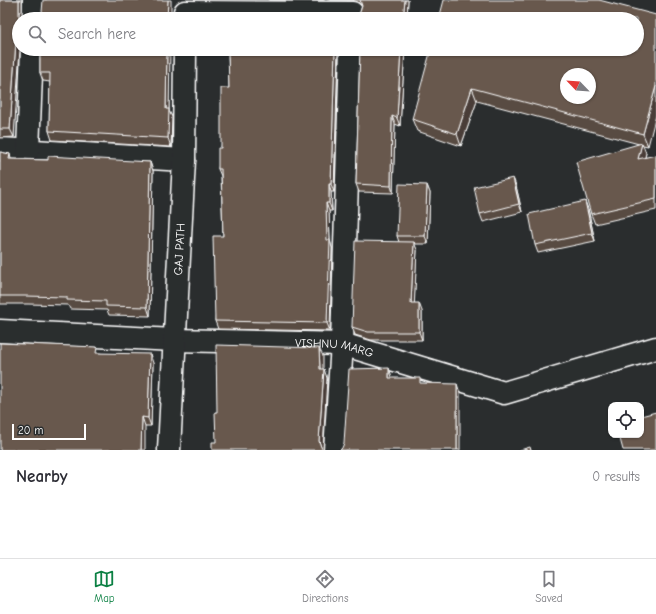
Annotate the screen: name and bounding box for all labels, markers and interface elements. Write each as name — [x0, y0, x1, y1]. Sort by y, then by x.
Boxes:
search box — [12, 12, 644, 56]
icon: search — [26, 23, 48, 45]
text: Search here — [58, 25, 136, 43]
north arrow — [560, 68, 596, 104]
street label: GAJ PATH — [171, 223, 188, 276]
street label: VISHNU MARG — [295, 336, 375, 360]
map controls — [608, 402, 644, 438]
button: locate — [608, 402, 644, 438]
scale bar — [12, 422, 86, 441]
text: 20 m — [18, 424, 43, 437]
text: Nearby — [16, 467, 67, 486]
text: 0 results — [592, 469, 640, 484]
tab: Map — [93, 568, 115, 605]
tab: Directions — [302, 568, 349, 605]
tab: Saved — [535, 568, 563, 605]

